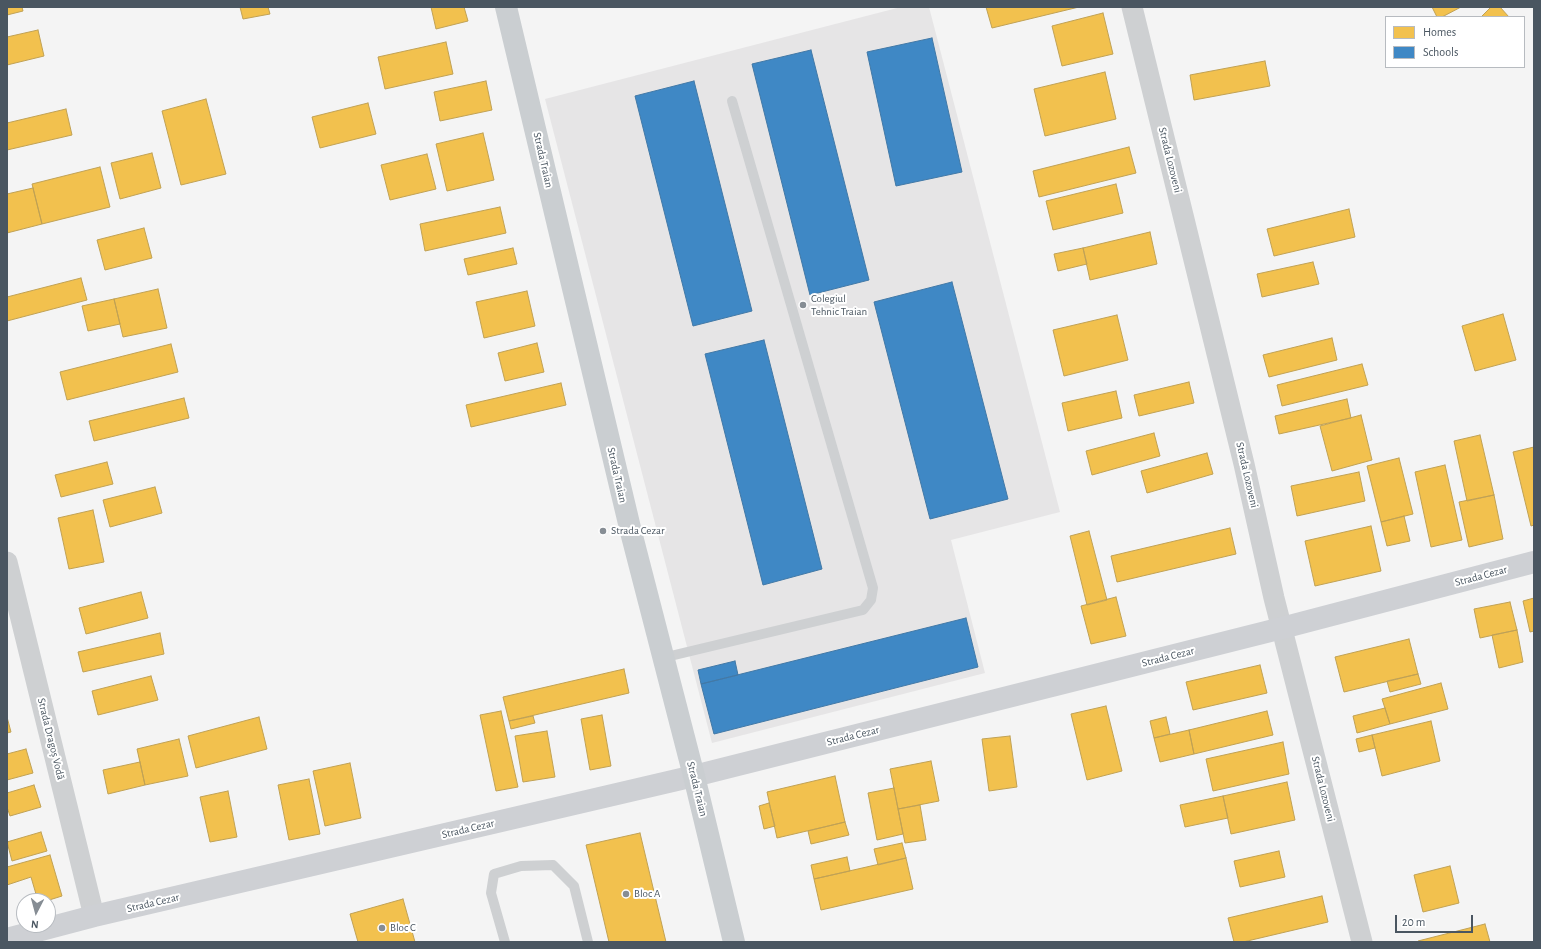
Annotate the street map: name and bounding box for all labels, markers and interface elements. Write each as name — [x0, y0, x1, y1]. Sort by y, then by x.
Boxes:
legend — [1385, 16, 1525, 68]
text: Homes — [1423, 26, 1456, 38]
text: Schools — [1423, 46, 1458, 58]
street label: Strada Lozoveni — [1155, 126, 1185, 194]
street label: Strada Traian — [530, 131, 556, 189]
place label: Colegiul Tehnic Traian — [811, 292, 867, 318]
marker: Colegiul Tehnic Traian — [798, 300, 808, 310]
street label: Strada Lozoveni — [1233, 441, 1261, 509]
street label: Strada Traian — [604, 446, 630, 504]
place label: Strada Cezar — [611, 524, 664, 538]
marker: Strada Cezar — [598, 526, 608, 536]
street label: Strada Cezar — [1453, 563, 1509, 589]
street label: Strada Cezar — [1140, 644, 1196, 670]
street label: Strada Dragoș Vodă — [34, 697, 68, 781]
street label: Strada Cezar — [825, 723, 881, 749]
street label: Strada Lozoveni — [1308, 755, 1338, 823]
street label: Strada Traian — [684, 760, 710, 818]
street label: Strada Cezar — [440, 817, 496, 841]
place label: Bloc A — [634, 887, 660, 901]
marker: Bloc A — [621, 889, 631, 899]
street label: Strada Cezar — [125, 891, 181, 915]
north arrow — [16, 893, 56, 933]
scale bar — [1397, 907, 1475, 933]
text: 20 m — [1402, 916, 1425, 928]
text: N — [30, 919, 39, 930]
place label: Bloc C — [390, 921, 416, 935]
marker: Bloc C — [377, 923, 387, 933]

